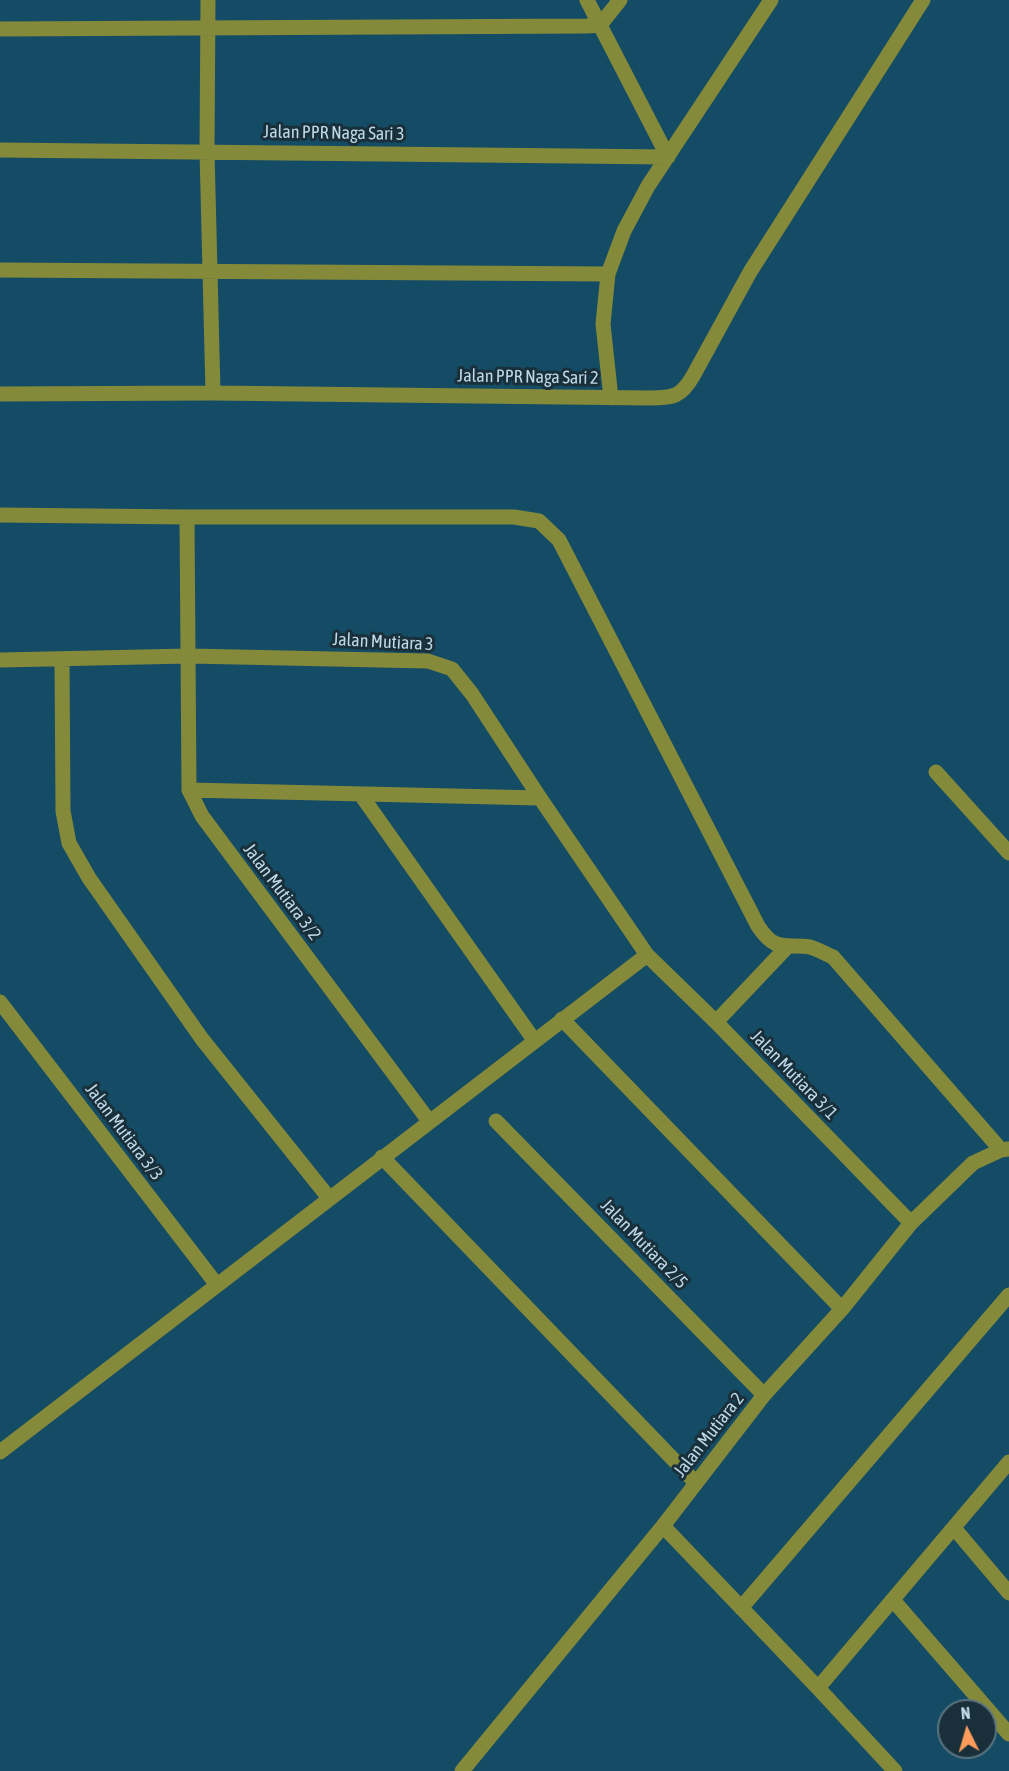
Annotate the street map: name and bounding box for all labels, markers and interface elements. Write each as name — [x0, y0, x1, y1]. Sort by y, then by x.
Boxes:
street label: Jalan PPR Naga Sari 3 — [263, 121, 405, 145]
street label: Jalan PPR Naga Sari 2 — [457, 365, 599, 389]
street label: Jalan Mutiara 3 — [332, 629, 434, 655]
street label: Jalan Mutiara 3/2 — [239, 839, 325, 945]
street label: Jalan Mutiara 3/1 — [746, 1026, 842, 1124]
street label: Jalan Mutiara 3/3 — [81, 1079, 167, 1185]
street label: Jalan Mutiara 2/5 — [596, 1195, 692, 1293]
street label: Jalan Mutiara 2 — [669, 1388, 749, 1482]
north arrow — [937, 1699, 997, 1759]
text: N — [960, 1704, 971, 1722]

